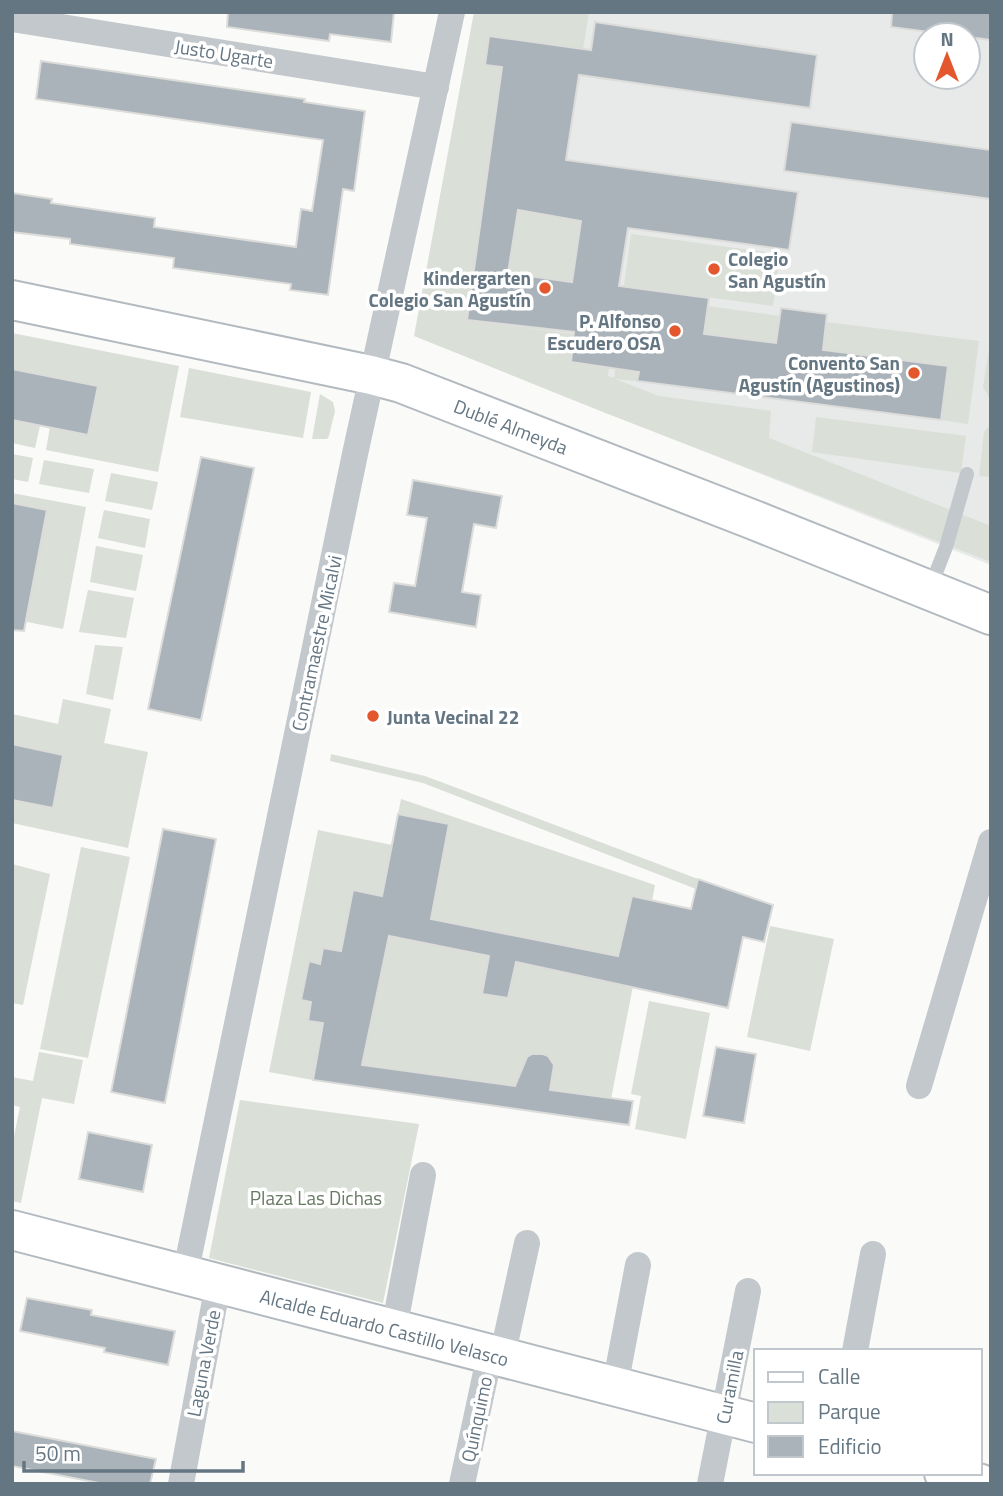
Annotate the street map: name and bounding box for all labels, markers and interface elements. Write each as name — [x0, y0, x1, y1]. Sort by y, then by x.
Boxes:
north arrow — [912, 21, 982, 91]
text: N — [940, 24, 954, 53]
street label: Justo Ugarte — [173, 31, 275, 75]
place label: Colegio San Agustín — [728, 244, 826, 295]
marker: Colegio San Agustín — [706, 261, 722, 277]
place label: Kindergarten Colegio San Agustín — [369, 263, 531, 314]
marker: Kindergarten Colegio San Agustín — [537, 280, 553, 296]
place label: P. Alfonso Escudero OSA — [547, 306, 662, 357]
marker: P. Alfonso Escudero OSA — [667, 323, 683, 339]
place label: Convento San Agustín (Agustinos) — [739, 348, 900, 399]
marker: Convento San Agustín (Agustinos) — [906, 365, 922, 381]
street label: Dublé Almeyda — [450, 391, 573, 461]
street label: Contramaestre Micalvi — [283, 552, 349, 734]
place label: Junta Vecinal 22 — [387, 702, 519, 731]
marker: Junta Vecinal 22 — [365, 708, 381, 724]
park label: Plaza Las Dichas — [250, 1183, 382, 1212]
street label: Alcalde Eduardo Castillo Velasco — [257, 1280, 512, 1373]
street label: Laguna Verde — [178, 1307, 228, 1419]
street label: Curamilla — [708, 1347, 750, 1426]
legend — [754, 1349, 982, 1475]
text: Calle — [818, 1360, 860, 1392]
street label: Quínquimo — [453, 1373, 499, 1465]
text: Parque — [818, 1395, 881, 1427]
scale bar — [24, 1430, 243, 1474]
text: Edificio — [818, 1430, 882, 1462]
text: 50 m — [35, 1437, 81, 1469]

